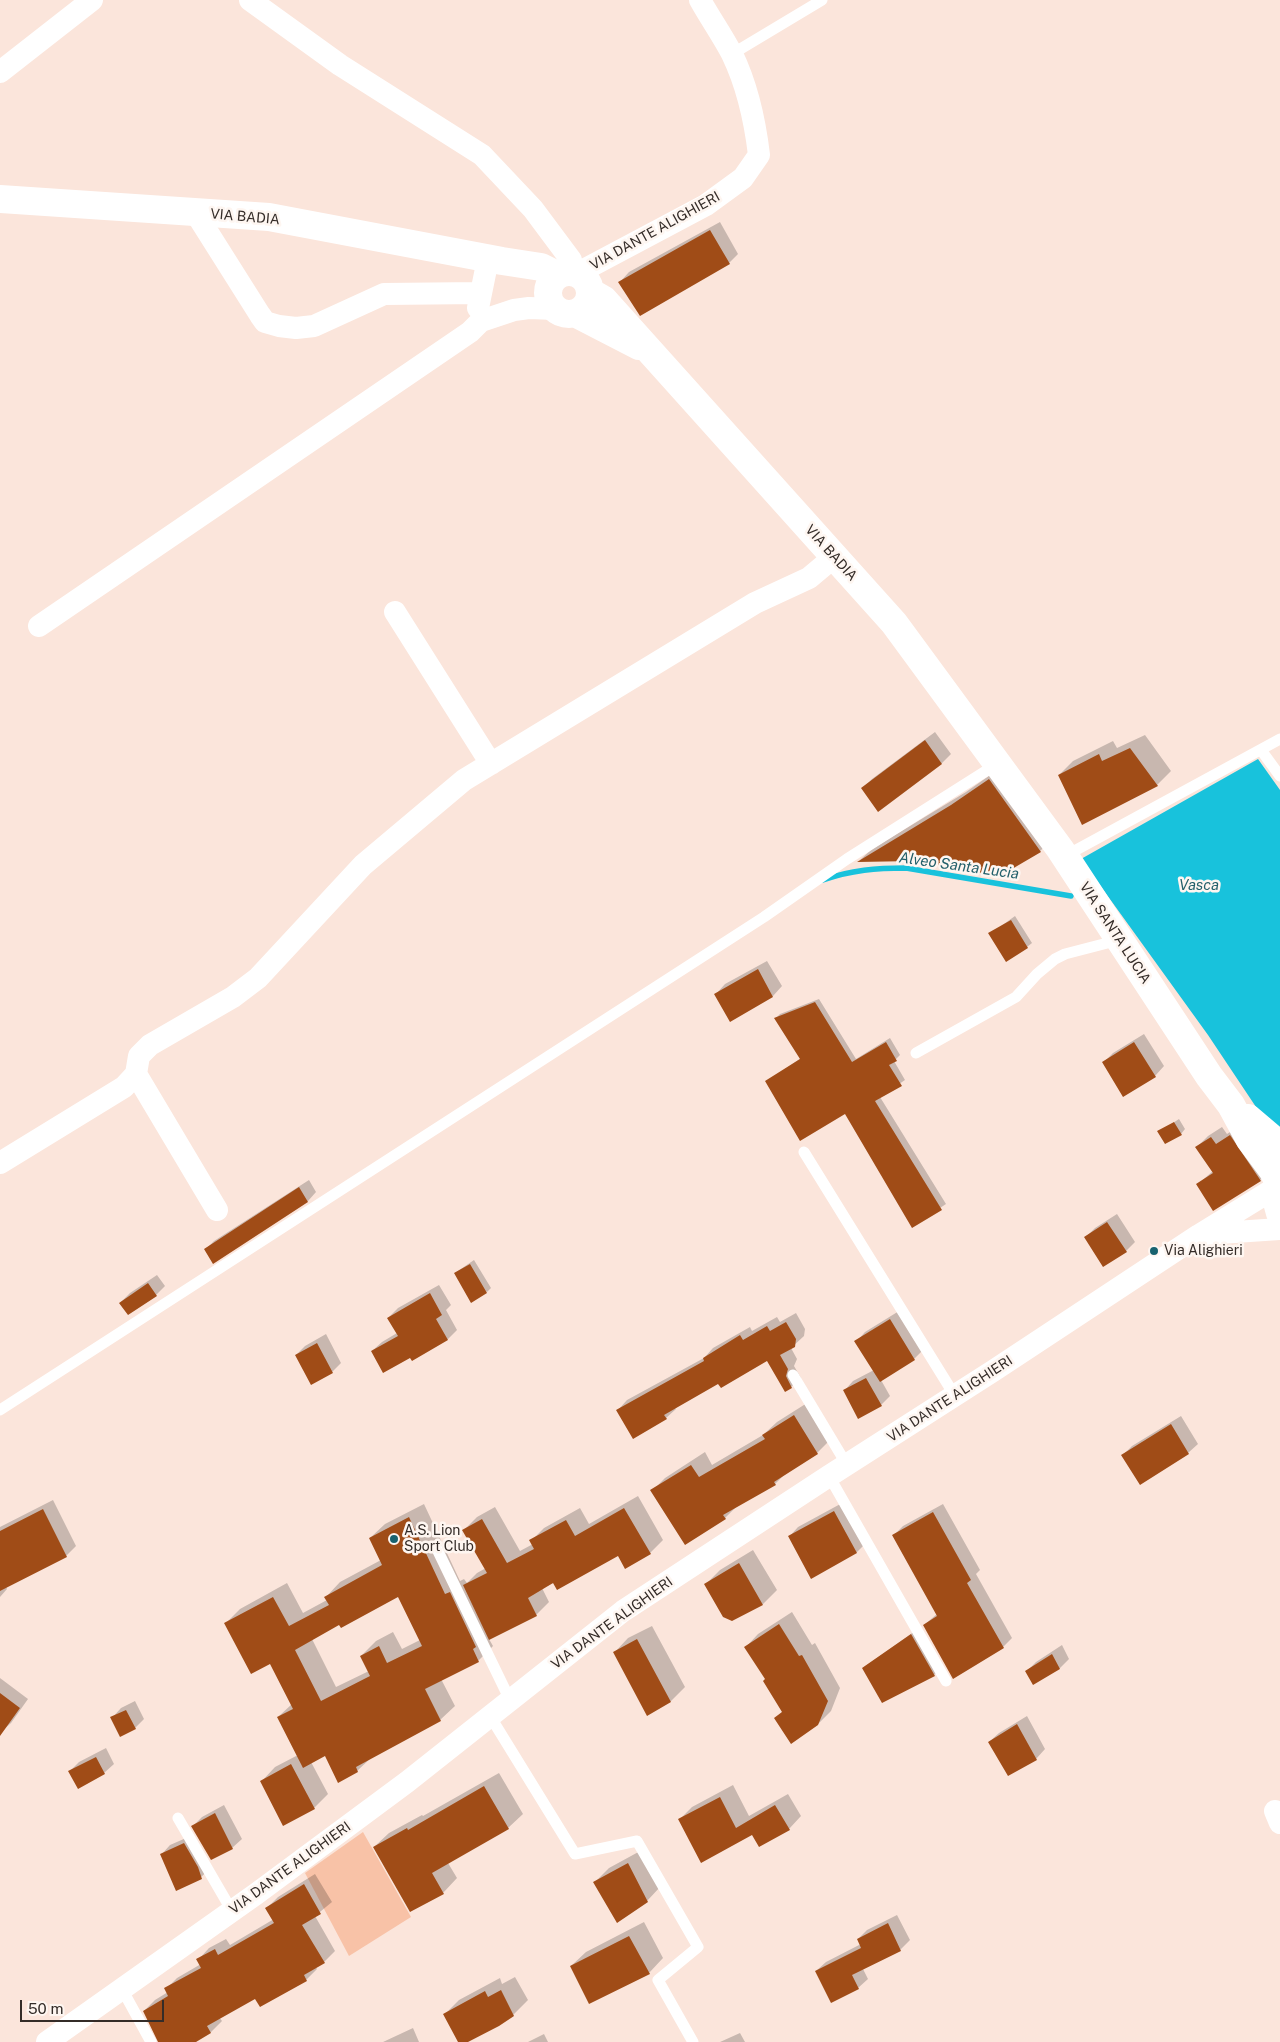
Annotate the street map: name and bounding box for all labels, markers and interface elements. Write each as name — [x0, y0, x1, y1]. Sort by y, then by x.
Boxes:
street label: VIA DANTE ALIGHIERI — [587, 188, 723, 274]
street label: VIA BADIA — [210, 206, 280, 228]
street label: VIA BADIA — [801, 522, 861, 584]
water label: Alveo Santa Lucia — [898, 849, 1020, 883]
water label: Vasca — [1179, 876, 1219, 894]
street label: VIA SANTA LUCIA — [1076, 879, 1154, 987]
place label: Via Alighieri — [1164, 1243, 1243, 1259]
marker: Via Alighieri — [1148, 1245, 1160, 1257]
street label: VIA DANTE ALIGHIERI — [884, 1352, 1016, 1446]
place label: A.S. Lion Sport Club — [404, 1523, 474, 1555]
marker: A.S. Lion Sport Club — [388, 1533, 400, 1545]
street label: VIA DANTE ALIGHIERI — [548, 1573, 676, 1673]
street label: VIA DANTE ALIGHIERI — [226, 1818, 354, 1918]
scale bar — [22, 1990, 166, 2022]
text: 50 m — [28, 2000, 63, 2017]

